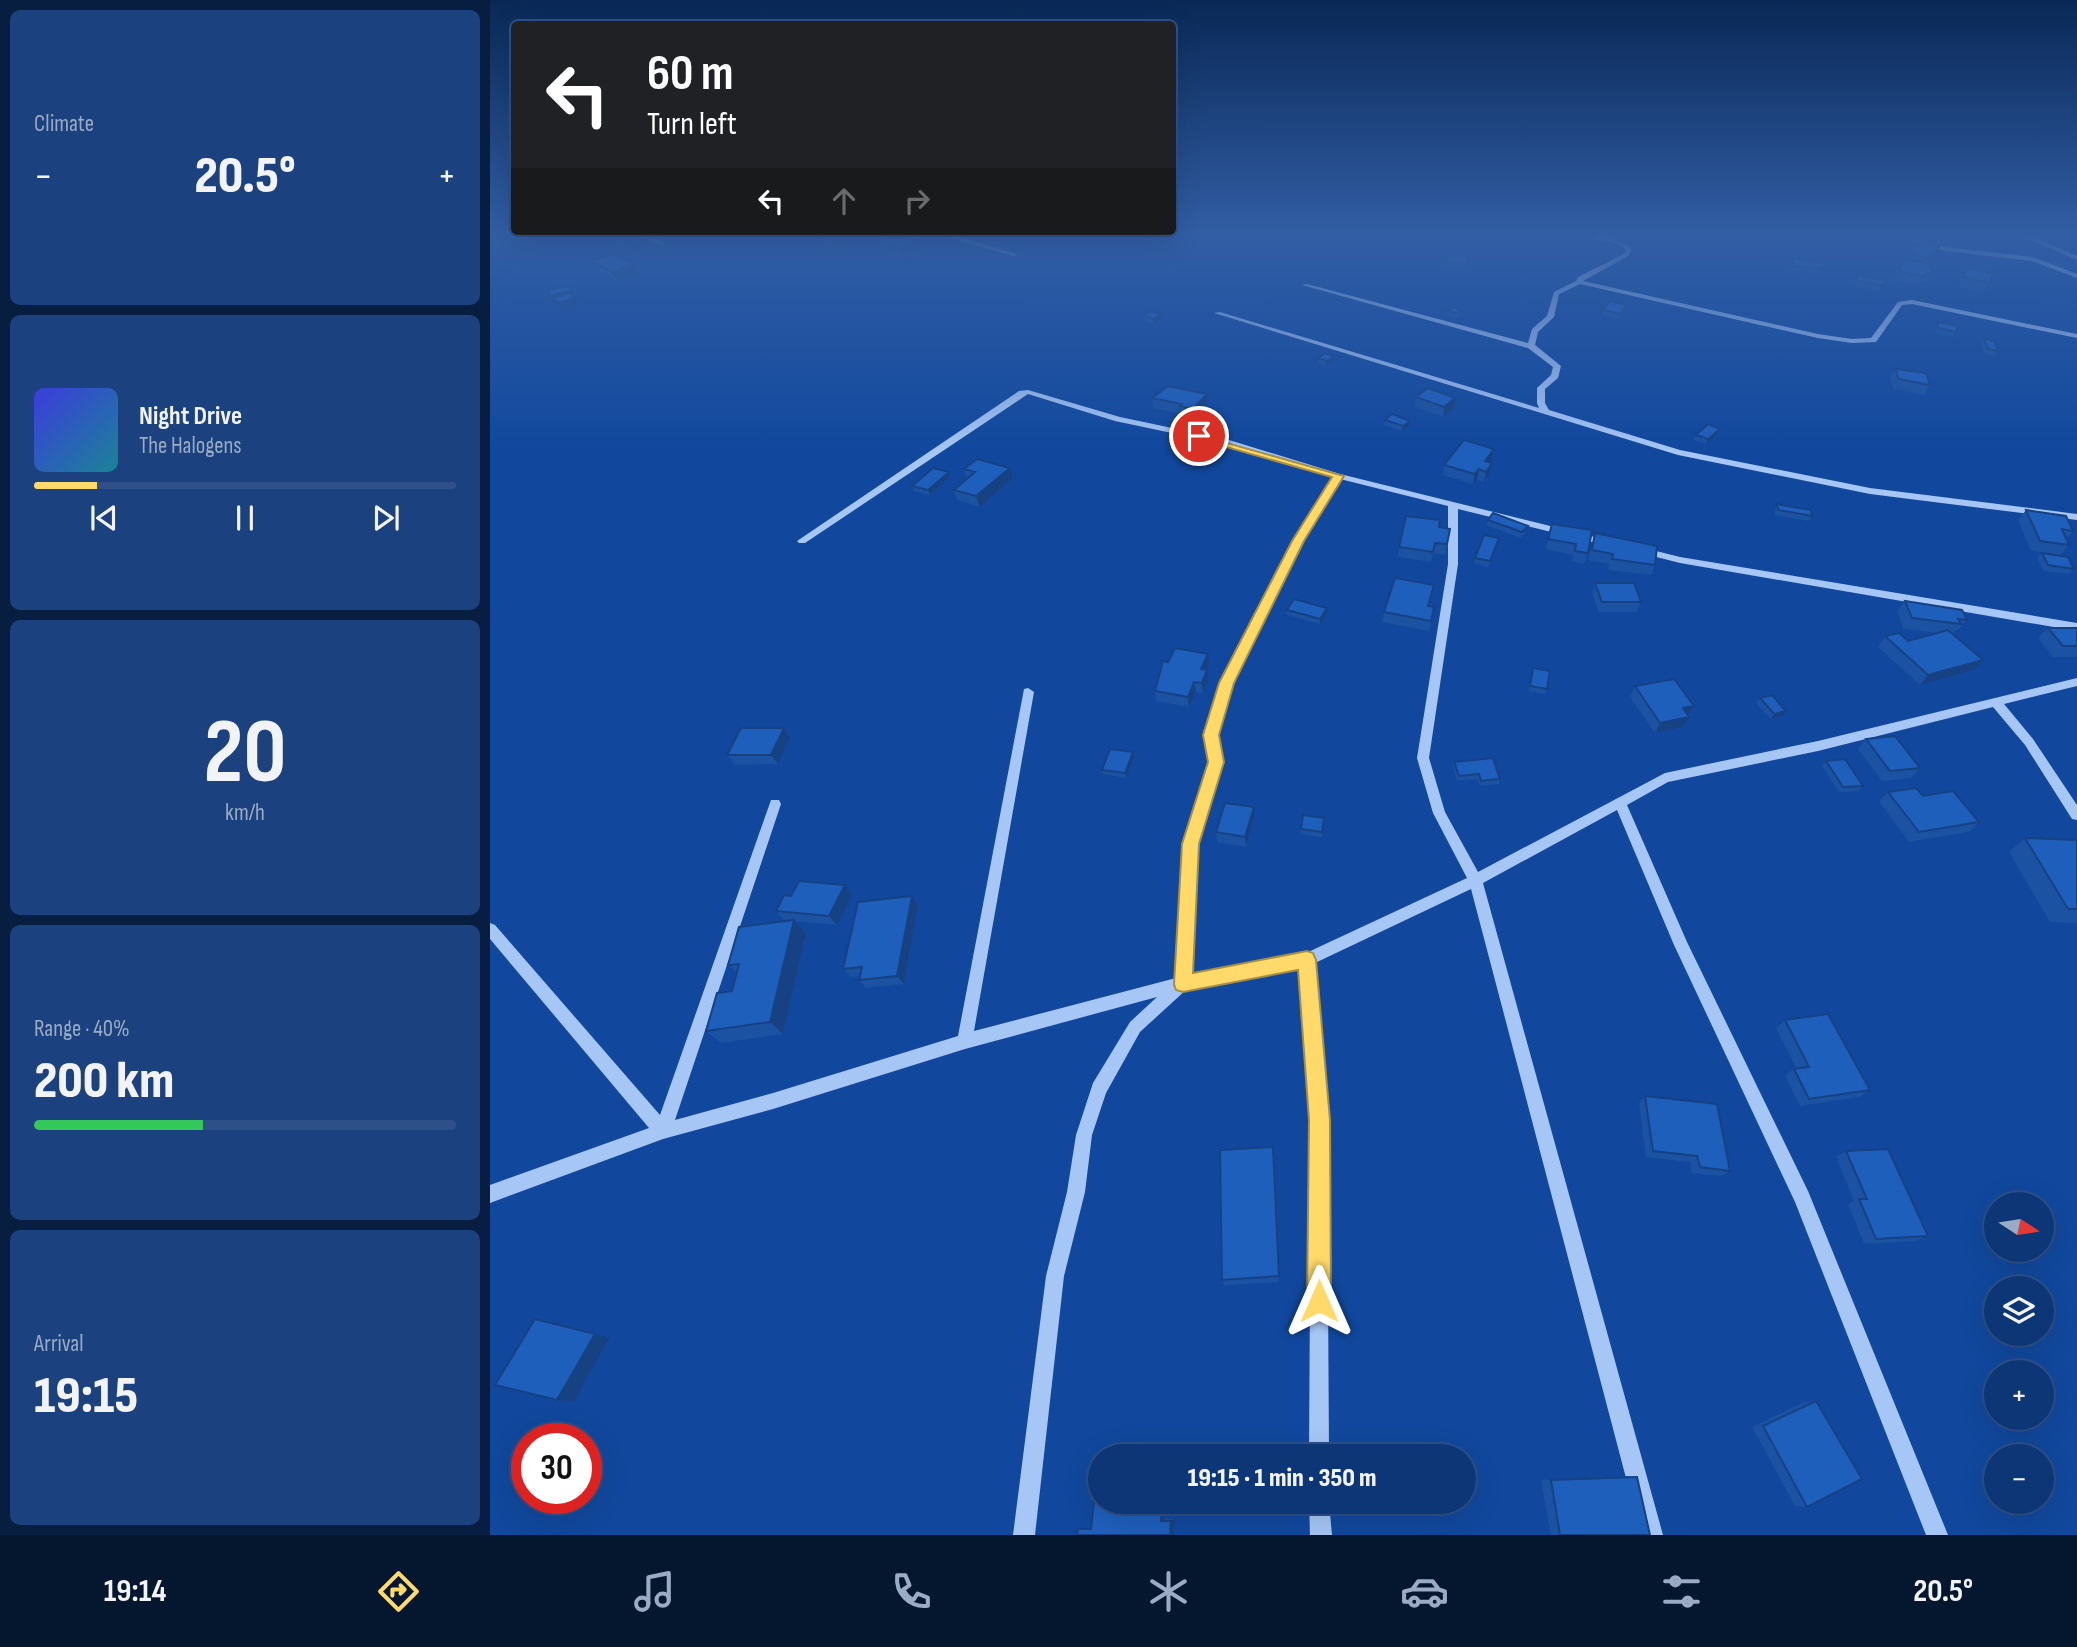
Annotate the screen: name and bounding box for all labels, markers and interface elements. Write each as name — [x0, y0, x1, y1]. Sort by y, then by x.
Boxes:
text: 60 m — [647, 45, 734, 104]
icon: left — [532, 49, 623, 140]
text: Turn left — [647, 105, 737, 144]
text: Climate — [34, 110, 94, 138]
text: 20.5° — [194, 145, 296, 208]
text: − — [34, 154, 53, 199]
text: + — [437, 154, 456, 199]
icon: left — [752, 182, 790, 220]
icon: ahead — [825, 182, 863, 220]
icon: right — [898, 182, 936, 220]
text: Night Drive — [139, 401, 242, 432]
pin — [1169, 406, 1229, 466]
icon: arrive — [1180, 417, 1218, 455]
text: The Halogens — [139, 432, 242, 460]
icon: previous — [85, 499, 123, 537]
icon: pause — [226, 499, 264, 537]
icon: next — [367, 499, 405, 537]
text: 20 — [203, 699, 287, 808]
text: km/h — [225, 799, 265, 827]
text: Range · 40% — [34, 1015, 130, 1043]
text: 200 km — [34, 1050, 174, 1113]
north arrow — [1984, 1192, 2054, 1262]
map controls — [1984, 1192, 2054, 1514]
position arrow — [1282, 1264, 1356, 1338]
button: layers — [1984, 1276, 2054, 1346]
text: Arrival — [34, 1330, 83, 1358]
button: + — [1984, 1360, 2054, 1430]
text: 19:15 — [34, 1365, 138, 1428]
speed limit sign: 30 — [511, 1423, 602, 1514]
button: − — [1984, 1444, 2054, 1514]
text: 19:15 · 1 min · 350 m — [1188, 1463, 1376, 1494]
icon: directions — [374, 1567, 423, 1616]
icon: music — [630, 1567, 679, 1616]
icon: phone — [887, 1567, 936, 1616]
icon: climate — [1144, 1567, 1193, 1616]
icon: car — [1400, 1567, 1449, 1616]
icon: filters — [1657, 1567, 1706, 1616]
text: 19:14 — [104, 1572, 166, 1611]
text: 20.5° — [1913, 1572, 1973, 1611]

